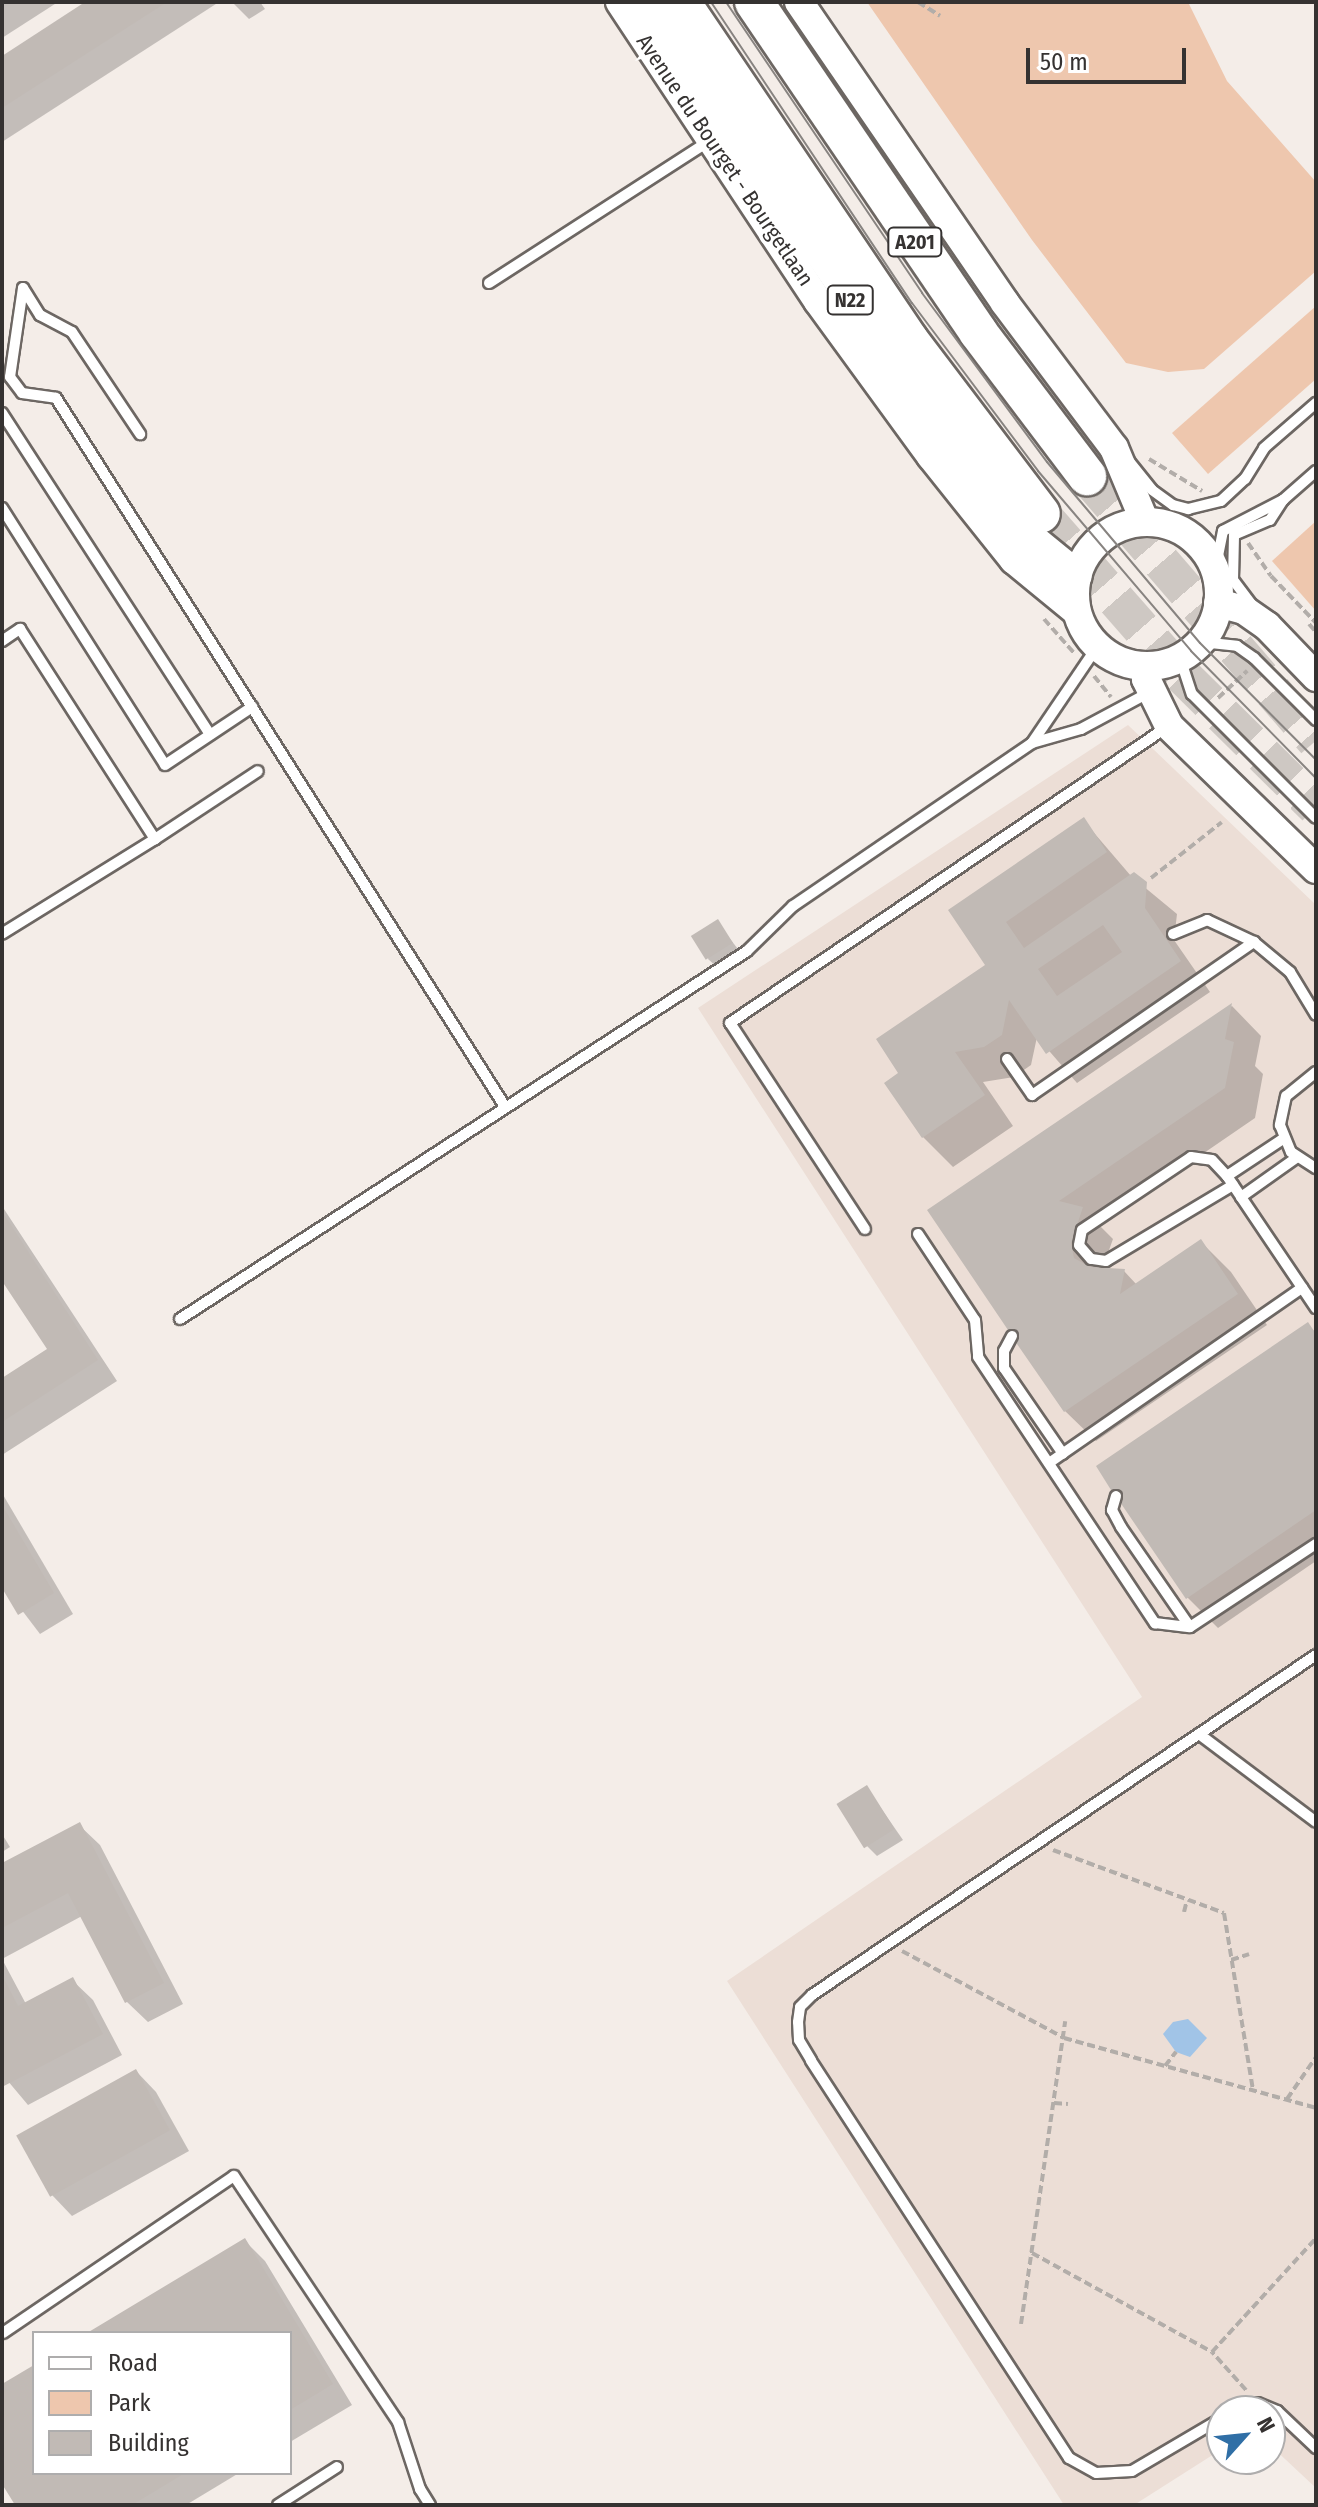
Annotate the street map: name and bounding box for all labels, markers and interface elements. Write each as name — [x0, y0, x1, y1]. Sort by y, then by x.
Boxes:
street label: Avenue du Bourget - Bourgetlaan — [631, 29, 819, 291]
scale bar — [1030, 32, 1190, 82]
text: 50 m — [1040, 48, 1088, 76]
road number: A201 — [887, 226, 943, 258]
road number: N22 — [826, 284, 874, 316]
legend — [32, 2331, 292, 2475]
text: Road — [108, 2349, 158, 2377]
text: Park — [108, 2389, 151, 2417]
north arrow — [1206, 2395, 1286, 2475]
text: N — [1251, 2413, 1281, 2437]
text: Building — [108, 2429, 189, 2457]

